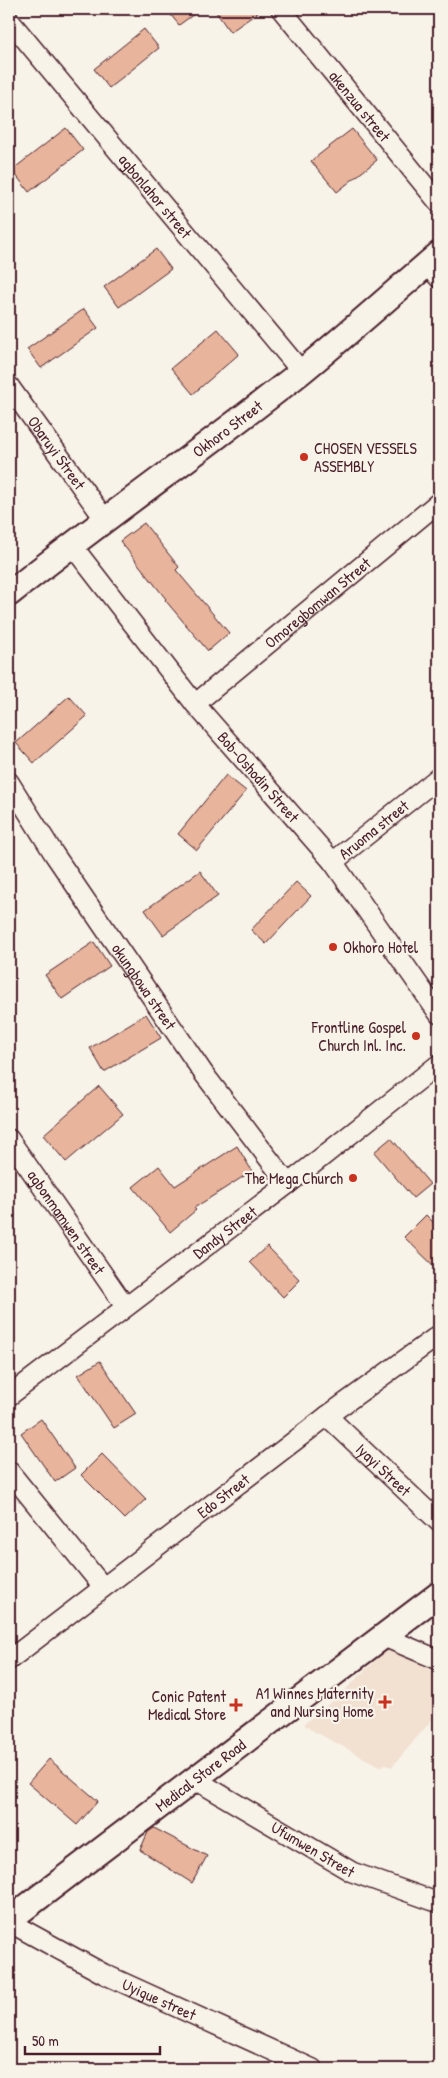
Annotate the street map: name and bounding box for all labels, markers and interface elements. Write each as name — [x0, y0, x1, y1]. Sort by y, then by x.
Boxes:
street label: akenzua street — [324, 66, 396, 147]
street label: agbonlahor street — [114, 149, 197, 243]
street label: Okhoro Street — [188, 395, 267, 462]
street label: Obaruyi Street — [23, 411, 91, 494]
place label: CHOSEN VESSELS ASSEMBLY — [314, 437, 418, 477]
marker: CHOSEN VESSELS ASSEMBLY — [298, 451, 310, 463]
street label: Omoregbomwan Street — [260, 552, 376, 653]
street label: Bob-Oshodin Street — [213, 727, 305, 827]
street label: Aruoma street — [334, 794, 414, 864]
place label: Okhoro Hotel — [343, 936, 419, 958]
street label: okungbowa street — [107, 939, 182, 1034]
marker: Okhoro Hotel — [327, 941, 339, 953]
place label: Frontline Gospel Church Inl. Inc. — [311, 1016, 407, 1056]
marker: Frontline Gospel Church Inl. Inc. — [410, 1030, 422, 1042]
street label: agbonmamwen street — [23, 1165, 111, 1279]
place label: The Mega Church — [245, 1167, 343, 1189]
marker: The Mega Church — [347, 1172, 359, 1184]
street label: Dandy Street — [188, 1200, 262, 1264]
street label: Iyayi Street — [351, 1438, 416, 1501]
street label: Edo Street — [192, 1468, 254, 1523]
place label: A1 Winnes Maternity and Nursing Home — [256, 1682, 375, 1722]
place label: Conic Patent Medical Store — [148, 1685, 227, 1725]
marker: A1 Winnes Maternity and Nursing Home — [378, 1695, 392, 1709]
marker: Conic Patent Medical Store — [230, 1699, 242, 1711]
street label: Medical Store Road — [151, 1734, 250, 1816]
street label: Ufumwen Street — [267, 1816, 360, 1883]
street label: Uyigue street — [119, 1973, 200, 2026]
scale bar — [25, 2023, 160, 2055]
text: 50 m — [32, 2030, 59, 2051]

